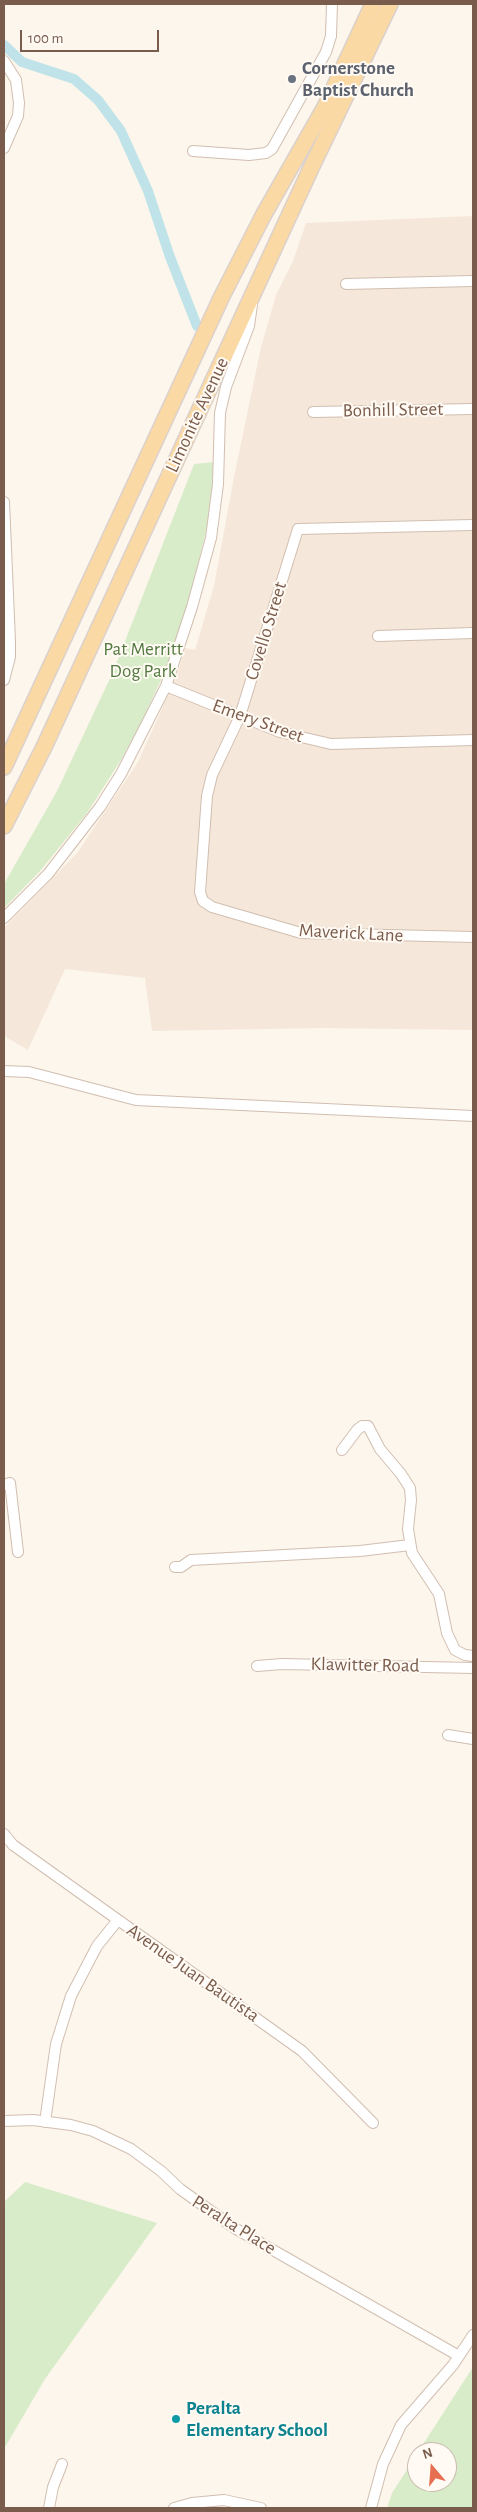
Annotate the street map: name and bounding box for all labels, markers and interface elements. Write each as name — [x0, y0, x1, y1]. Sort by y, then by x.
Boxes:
scale bar — [22, 20, 161, 52]
text: 100 m — [28, 31, 63, 46]
place label: Cornerstone Baptist Church — [302, 57, 414, 101]
marker: Cornerstone Baptist Church — [286, 73, 298, 85]
street label: Limonite Avenue — [160, 354, 234, 476]
street label: Bonhill Street — [342, 398, 444, 422]
street label: Covello Street — [240, 579, 292, 683]
park label: Pat Merritt Dog Park — [103, 638, 183, 682]
street label: Emery Street — [209, 694, 307, 748]
street label: Maverick Lane — [298, 919, 404, 947]
street label: Klawitter Road — [310, 1653, 420, 1677]
street label: Avenue Juan Bautista — [122, 1919, 264, 2027]
street label: Peralta Place — [188, 2190, 280, 2260]
place label: Peralta Elementary School — [186, 2397, 328, 2441]
marker: Peralta Elementary School — [170, 2413, 182, 2425]
north arrow — [407, 2442, 457, 2492]
text: N — [421, 2446, 434, 2462]

